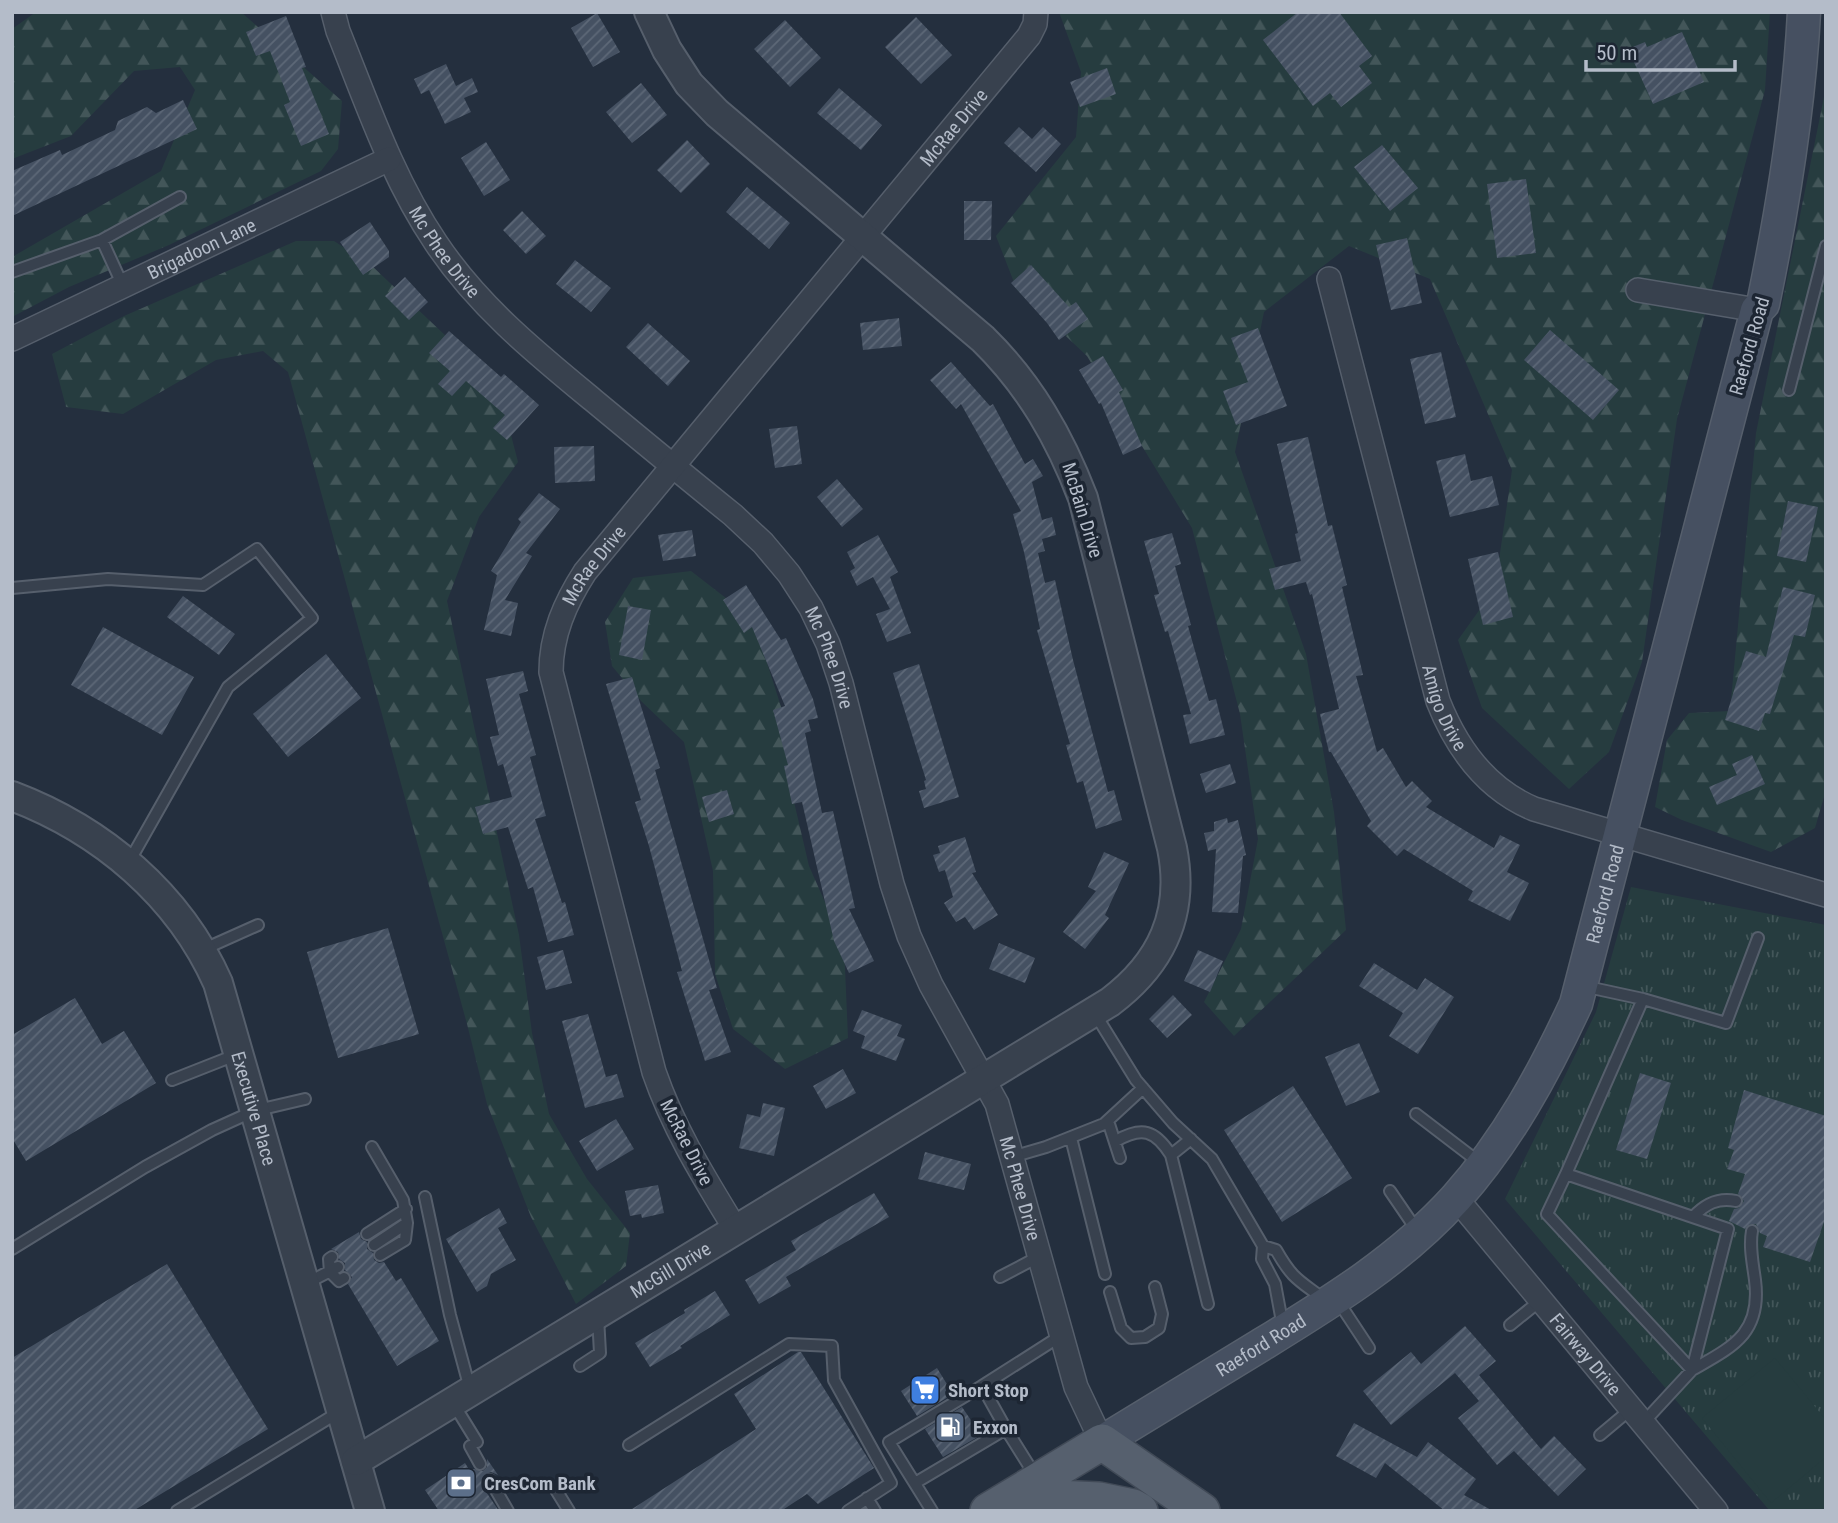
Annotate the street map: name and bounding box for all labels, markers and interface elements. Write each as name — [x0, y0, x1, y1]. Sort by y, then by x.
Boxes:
scale bar — [1586, 28, 1735, 72]
text: 50 m — [1596, 41, 1637, 65]
street label: McRae Drive — [915, 84, 993, 171]
street label: Mc Phee Drive — [404, 202, 485, 303]
street label: Brigadoon Lane — [144, 213, 260, 285]
street label: Raeford Road — [1724, 294, 1774, 398]
street label: McBain Drive — [1057, 460, 1108, 561]
street label: McRae Drive — [557, 521, 631, 609]
street label: Mc Phee Drive — [800, 603, 858, 711]
street label: Amigo Drive — [1417, 662, 1472, 755]
street label: Raeford Road — [1581, 842, 1629, 946]
street label: Executive Place — [226, 1049, 281, 1168]
street label: McRae Drive — [655, 1095, 718, 1189]
street label: Mc Phee Drive — [995, 1134, 1046, 1243]
street label: McGill Drive — [626, 1237, 715, 1303]
street label: Raeford Road — [1212, 1309, 1310, 1382]
street label: Fairway Drive — [1545, 1309, 1626, 1400]
supermarket icon: Short Stop — [908, 1373, 942, 1407]
place label: Short Stop — [948, 1379, 1029, 1402]
fuel station icon: Exxon — [933, 1410, 967, 1444]
place label: Exxon — [973, 1416, 1018, 1439]
bank icon: CresCom Bank — [444, 1466, 478, 1500]
place label: CresCom Bank — [484, 1472, 596, 1495]

